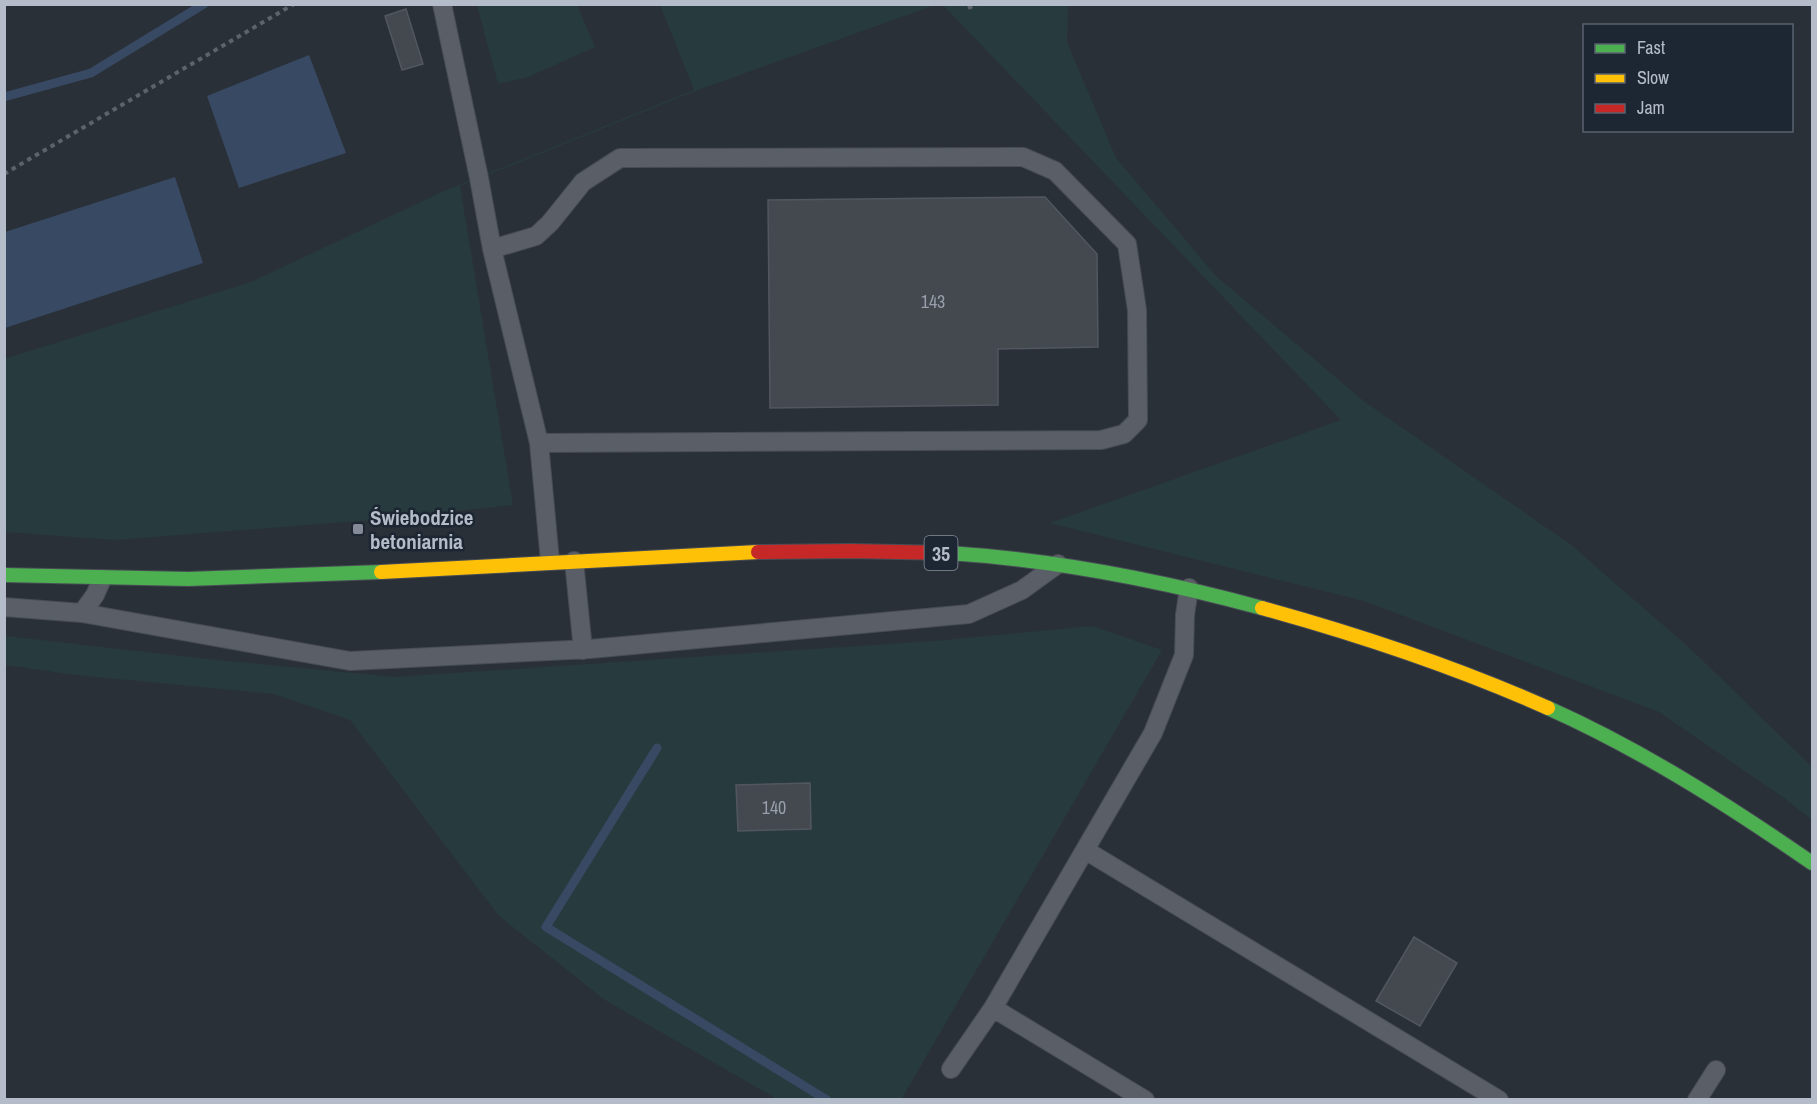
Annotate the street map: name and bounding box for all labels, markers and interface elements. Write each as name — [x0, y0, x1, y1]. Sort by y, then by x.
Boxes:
legend — [1583, 24, 1793, 132]
text: Fast — [1637, 35, 1665, 60]
text: Slow — [1637, 65, 1669, 90]
text: Jam — [1637, 95, 1665, 120]
house number: 143 — [921, 289, 945, 314]
place label: Świebodzice betoniarnia — [370, 503, 473, 556]
marker: Świebodzice betoniarnia — [351, 522, 365, 536]
road number: 35 — [924, 536, 958, 570]
house number: 140 — [762, 795, 786, 820]

